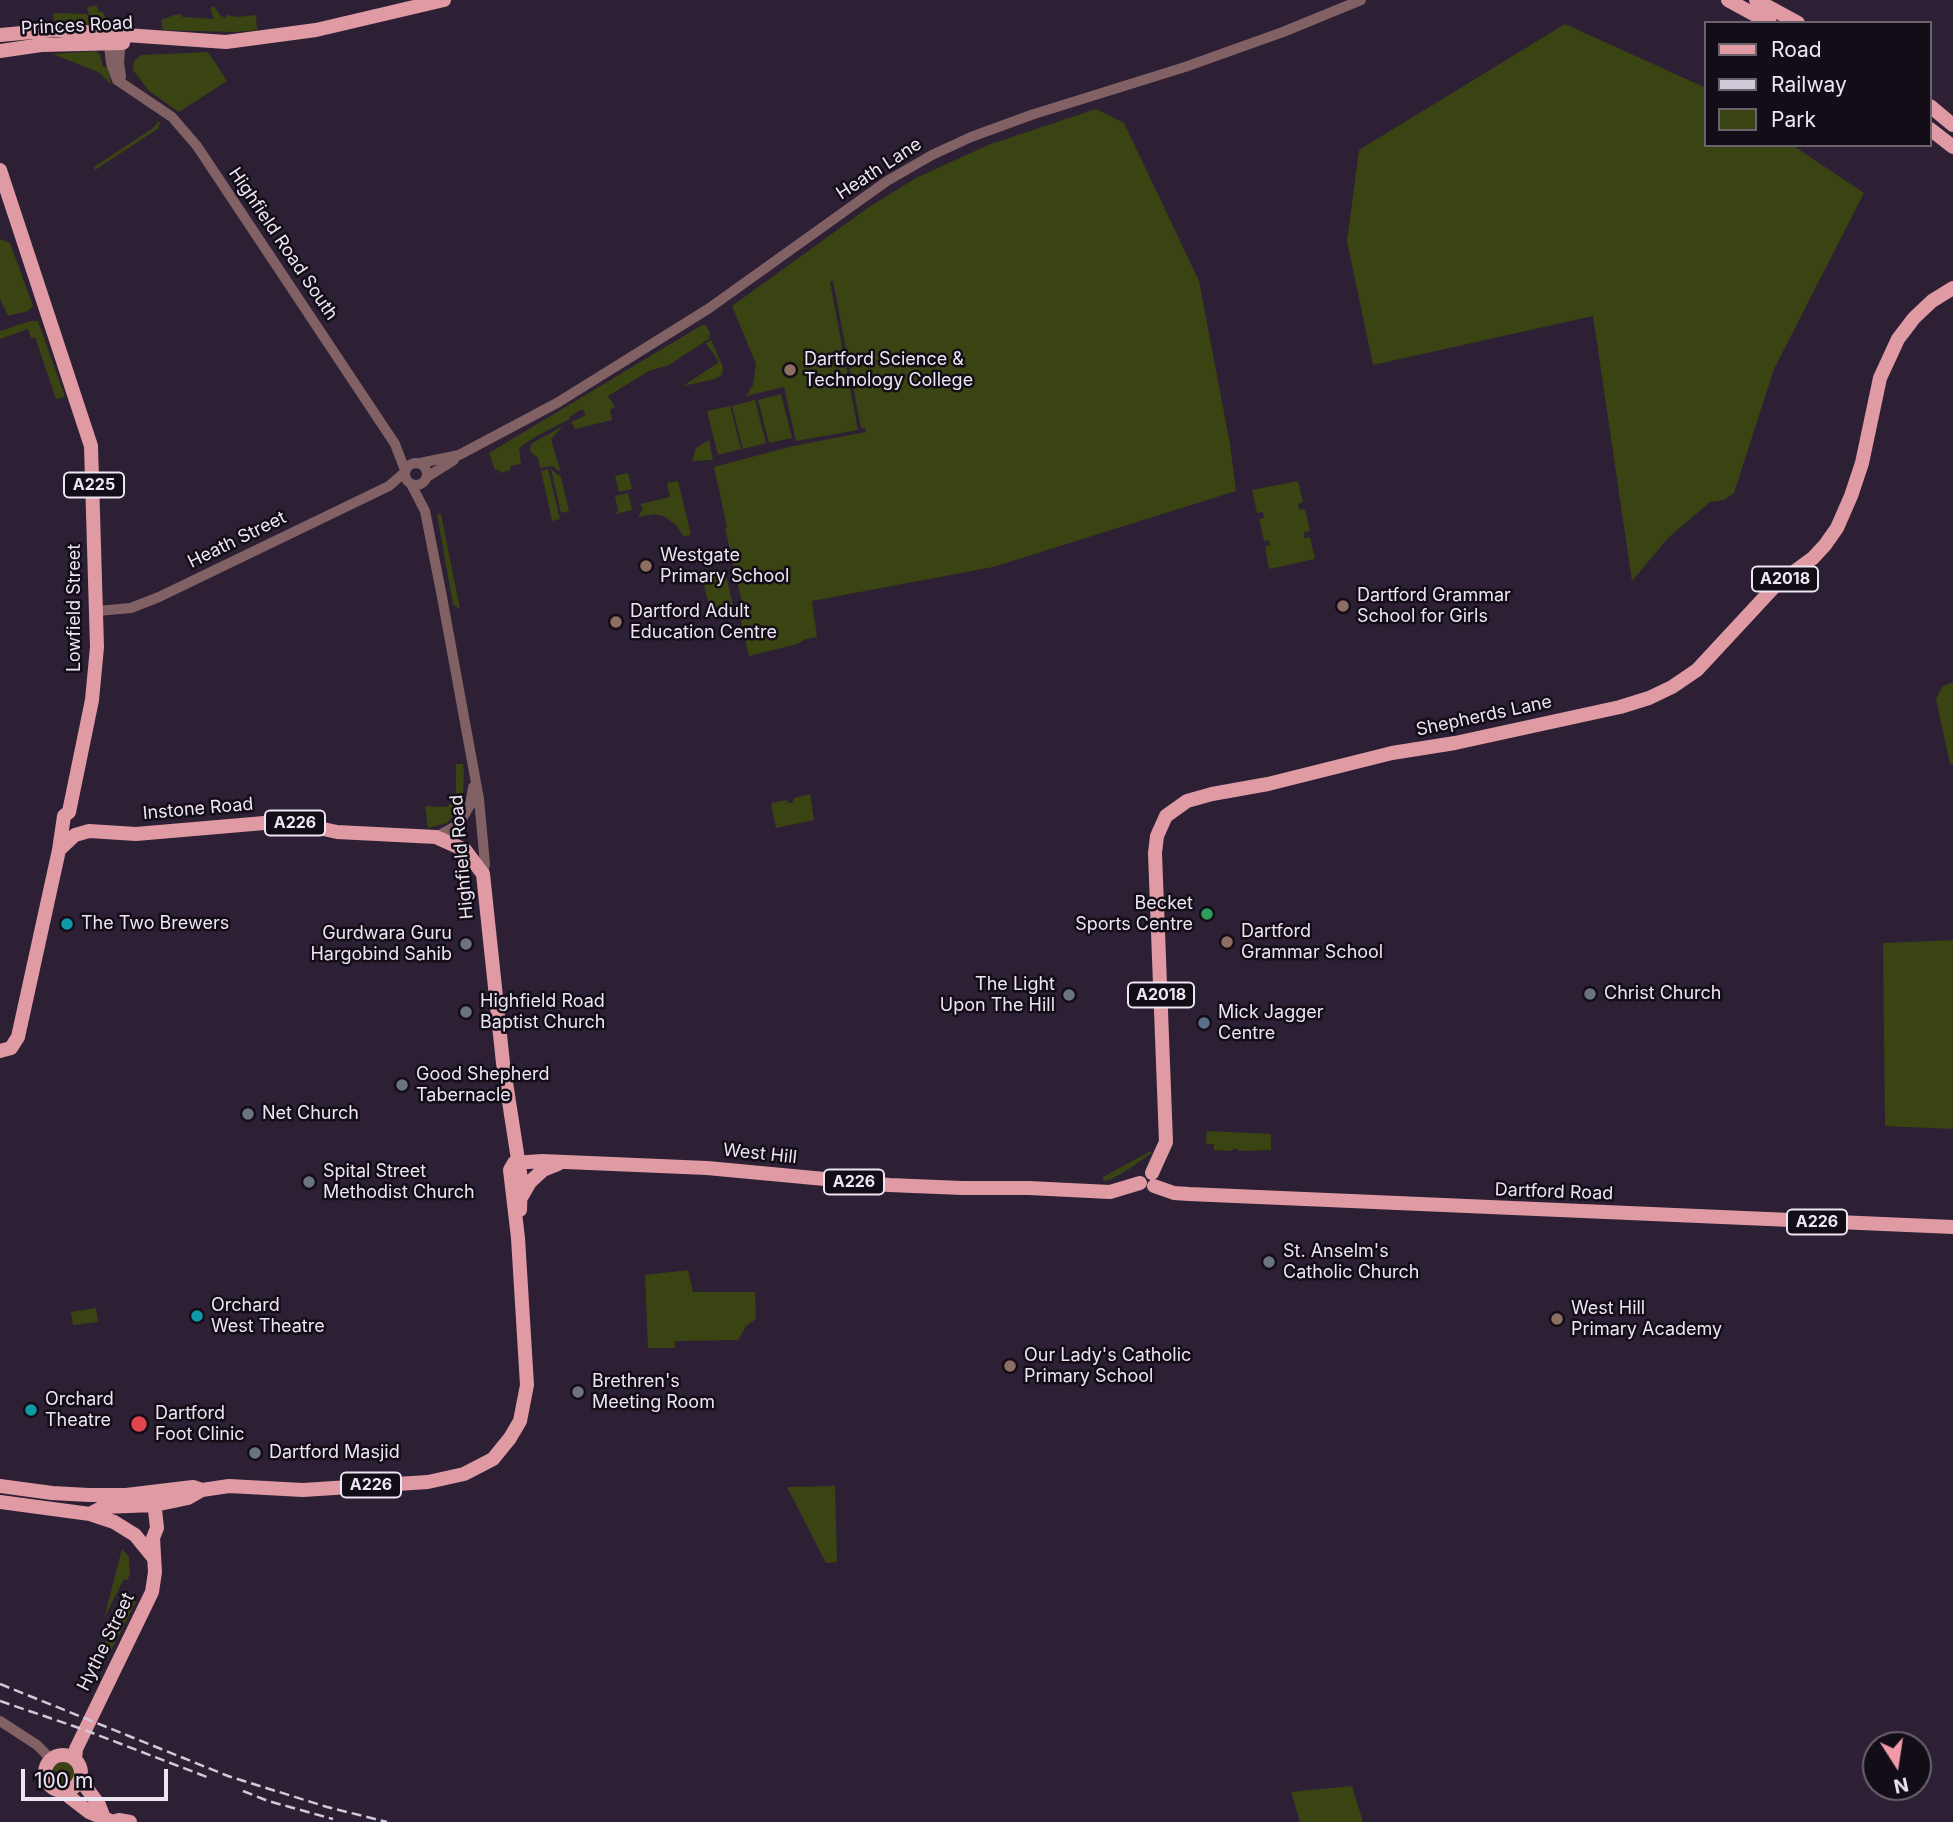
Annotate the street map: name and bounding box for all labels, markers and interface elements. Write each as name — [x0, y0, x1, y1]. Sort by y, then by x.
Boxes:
street label: Princes Road — [20, 12, 134, 40]
legend — [1704, 21, 1932, 147]
text: Road — [1771, 37, 1822, 62]
text: Railway — [1771, 72, 1847, 97]
text: Park — [1771, 107, 1816, 132]
street label: Heath Lane — [832, 133, 926, 205]
street label: Highfield Road South — [224, 164, 342, 324]
place label: Dartford Science & Technology College — [804, 349, 973, 392]
marker: Dartford Science & Technology College — [782, 362, 798, 378]
road number: A225 — [64, 472, 124, 498]
street label: Heath Street — [184, 507, 290, 573]
street label: Lowfield Street — [64, 544, 86, 672]
place label: Westgate Primary School — [660, 545, 789, 588]
marker: Westgate Primary School — [638, 558, 654, 574]
road number: A2018 — [1752, 566, 1818, 592]
place label: Dartford Grammar School for Girls — [1357, 585, 1511, 628]
marker: Dartford Grammar School for Girls — [1335, 598, 1351, 614]
place label: Dartford Adult Education Centre — [630, 601, 777, 644]
marker: Dartford Adult Education Centre — [608, 614, 624, 630]
street label: Shepherds Lane — [1414, 691, 1554, 741]
street label: Instone Road — [142, 793, 254, 825]
street label: Highfield Road — [446, 794, 478, 920]
road number: A226 — [265, 810, 325, 836]
place label: Becket Sports Centre — [1075, 893, 1193, 936]
marker: Becket Sports Centre — [1199, 906, 1215, 922]
place label: The Two Brewers — [81, 913, 229, 935]
marker: The Two Brewers — [59, 916, 75, 932]
place label: Dartford Grammar School — [1241, 921, 1383, 964]
place label: Gurdwara Guru Hargobind Sahib — [310, 923, 452, 965]
marker: Dartford Grammar School — [1219, 934, 1235, 950]
marker: Gurdwara Guru Hargobind Sahib — [458, 936, 474, 952]
place label: The Light Upon The Hill — [940, 974, 1055, 1016]
road number: A2018 — [1128, 982, 1194, 1007]
place label: Christ Church — [1604, 983, 1722, 1005]
marker: Christ Church — [1582, 986, 1598, 1002]
marker: The Light Upon The Hill — [1061, 987, 1077, 1003]
place label: Highfield Road Baptist Church — [480, 991, 605, 1034]
place label: Mick Jagger Centre — [1218, 1002, 1324, 1044]
marker: Highfield Road Baptist Church — [458, 1004, 474, 1020]
marker: Mick Jagger Centre — [1196, 1015, 1212, 1031]
place label: Good Shepherd Tabernacle — [416, 1064, 549, 1106]
marker: Good Shepherd Tabernacle — [394, 1077, 410, 1093]
place label: Net Church — [262, 1103, 359, 1125]
marker: Net Church — [240, 1106, 256, 1122]
street label: West Hill — [722, 1139, 798, 1169]
place label: Spital Street Methodist Church — [323, 1161, 475, 1204]
road number: A226 — [824, 1170, 884, 1194]
marker: Spital Street Methodist Church — [301, 1174, 317, 1190]
street label: Dartford Road — [1494, 1179, 1614, 1205]
road number: A226 — [1787, 1210, 1847, 1234]
place label: St. Anselm's Catholic Church — [1283, 1241, 1419, 1284]
marker: St. Anselm's Catholic Church — [1261, 1254, 1277, 1270]
place label: Orchard West Theatre — [211, 1295, 325, 1338]
place label: West Hill Primary Academy — [1571, 1298, 1722, 1340]
marker: Orchard West Theatre — [189, 1308, 205, 1324]
marker: West Hill Primary Academy — [1549, 1311, 1565, 1327]
place label: Our Lady's Catholic Primary School — [1024, 1345, 1191, 1388]
marker: Our Lady's Catholic Primary School — [1002, 1358, 1018, 1374]
place label: Brethren's Meeting Room — [592, 1371, 715, 1414]
marker: Brethren's Meeting Room — [570, 1384, 586, 1400]
place label: Orchard Theatre — [45, 1389, 114, 1432]
marker: Orchard Theatre — [23, 1402, 39, 1418]
place label: Dartford Foot Clinic — [155, 1403, 245, 1446]
marker: Dartford Foot Clinic — [129, 1414, 149, 1434]
place label: Dartford Masjid — [269, 1442, 400, 1464]
marker: Dartford Masjid — [247, 1445, 263, 1461]
road number: A226 — [341, 1472, 401, 1498]
street label: Hythe Street — [73, 1589, 139, 1695]
north arrow — [1862, 1731, 1932, 1801]
scale bar — [24, 1756, 172, 1800]
text: 100 m — [34, 1768, 93, 1793]
text: N — [1892, 1772, 1911, 1798]

